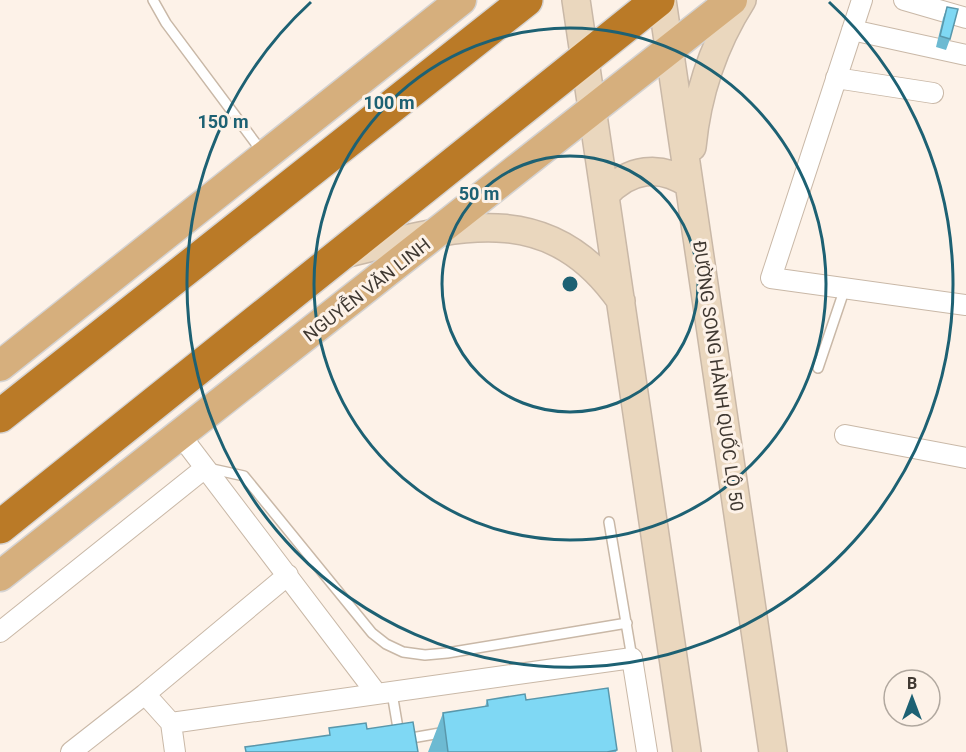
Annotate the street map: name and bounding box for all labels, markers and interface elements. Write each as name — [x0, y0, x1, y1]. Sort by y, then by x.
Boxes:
text: 100 m — [363, 92, 415, 113]
text: 150 m — [197, 111, 249, 132]
text: 50 m — [459, 183, 499, 204]
street label: NGUYỄN VĂN LINH — [298, 233, 434, 346]
street label: ĐƯỜNG SONG HÀNH QUỐC LỘ 50 — [689, 239, 749, 513]
centre of rings — [560, 274, 580, 294]
north arrow — [882, 668, 942, 728]
text: B — [907, 674, 917, 693]

